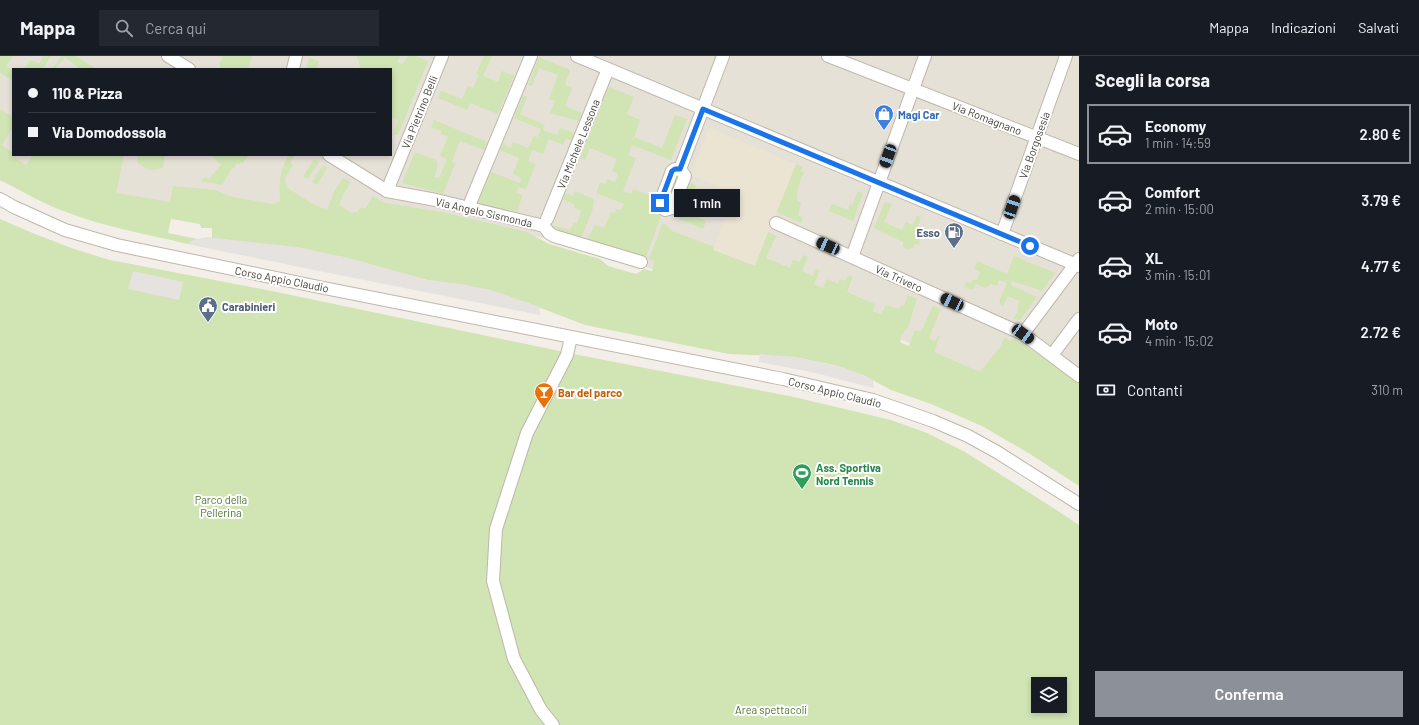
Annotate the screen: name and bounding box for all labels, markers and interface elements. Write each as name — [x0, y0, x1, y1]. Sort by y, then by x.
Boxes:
search box — [99, 10, 379, 46]
text: Mappa — [20, 16, 75, 39]
icon: search — [113, 17, 135, 39]
text: Cerca qui — [145, 19, 206, 37]
text: Mappa — [1209, 19, 1249, 36]
text: Indicazioni — [1271, 19, 1336, 36]
text: Salvati — [1358, 19, 1399, 36]
text: Scegli la corsa — [1095, 69, 1210, 91]
street label: Via Pietrino Belli — [398, 73, 440, 150]
text: 110 & Pizza — [52, 84, 122, 102]
street label: Via Michele Lessona — [554, 97, 602, 191]
street label: Via Romagnano — [950, 99, 1024, 137]
shop icon: Magi Car — [873, 103, 895, 131]
place label: Magi Car — [898, 108, 940, 121]
street label: Via Borgosesia — [1016, 110, 1052, 180]
icon: car — [1097, 116, 1133, 152]
text: Economy — [1145, 117, 1206, 135]
text: Via Domodossola — [52, 123, 166, 141]
text: 2.80 € — [1360, 125, 1401, 143]
text: 1 min · 14:59 — [1145, 135, 1211, 151]
car — [878, 143, 898, 169]
icon: car — [1097, 182, 1133, 218]
text: Comfort — [1145, 183, 1200, 201]
callout: 1 min — [674, 189, 740, 217]
text: 3.79 € — [1361, 191, 1401, 209]
route end — [651, 194, 669, 212]
car — [1002, 194, 1022, 220]
street label: Via Angelo Sismonda — [434, 195, 534, 229]
text: 1 min — [693, 195, 721, 211]
text: 2 min · 15:00 — [1145, 201, 1214, 217]
fuel station icon: Esso — [943, 221, 965, 249]
place label: Esso — [916, 226, 940, 239]
car — [815, 236, 841, 256]
route start — [1021, 237, 1039, 255]
icon: car — [1097, 248, 1133, 284]
text: XL — [1145, 249, 1163, 267]
text: 4.77 € — [1361, 257, 1401, 275]
street label: Via Trivero — [873, 262, 925, 294]
street label: Corso Appio Claudio — [234, 264, 330, 294]
text: 3 min · 15:01 — [1145, 267, 1210, 283]
car — [939, 291, 965, 313]
public building icon: Carabinieri — [197, 295, 219, 323]
place label: Carabinieri — [222, 300, 275, 313]
icon: car — [1097, 314, 1133, 350]
text: Moto — [1145, 315, 1178, 333]
car — [1010, 322, 1036, 346]
text: 2.72 € — [1361, 323, 1401, 341]
text: 4 min · 15:02 — [1145, 333, 1214, 349]
street label: Corso Appio Claudio — [787, 374, 883, 410]
icon: cash — [1095, 379, 1117, 401]
bar icon: Bar del parco — [533, 381, 555, 409]
text: Contanti — [1127, 381, 1183, 399]
text: 310 m — [1371, 382, 1403, 398]
place label: Bar del parco — [558, 386, 622, 399]
place label: Ass. Sportiva Nord Tennis — [816, 461, 881, 487]
sports icon: Ass. Sportiva Nord Tennis — [791, 462, 813, 490]
park label: Parco della Pellerina — [195, 493, 247, 519]
button: Conferma — [1095, 671, 1403, 717]
map controls — [1031, 677, 1067, 713]
button: layers — [1031, 677, 1067, 713]
park label: Area spettacoli — [735, 703, 807, 716]

